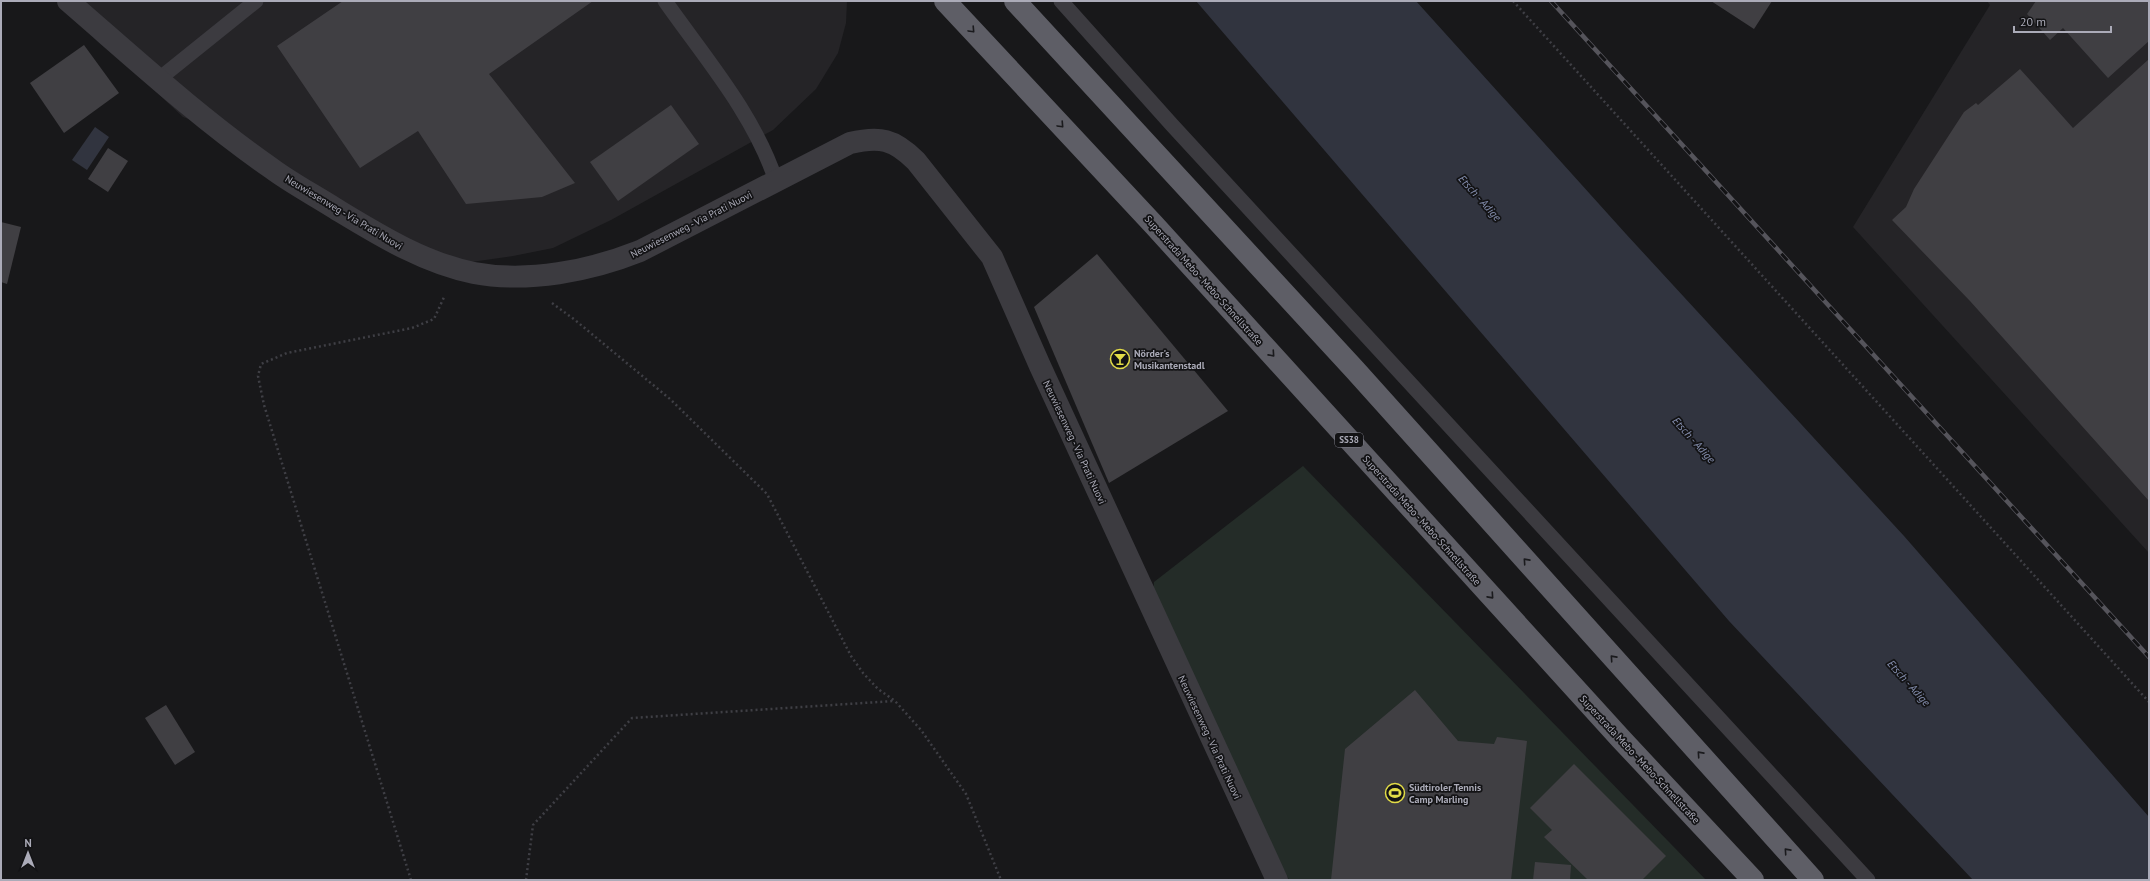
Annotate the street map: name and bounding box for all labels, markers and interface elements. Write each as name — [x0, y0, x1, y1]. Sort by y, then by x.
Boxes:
scale bar — [2014, 8, 2111, 34]
text: 20 m — [2020, 14, 2046, 29]
one-way arrow — [967, 25, 974, 32]
one-way arrow — [1056, 120, 1063, 128]
street label: Neuwiesenweg - Via Prati Nuovi — [283, 172, 405, 253]
water label: Etsch - Adige — [1456, 172, 1504, 224]
street label: Neuwiesenweg - Via Prati Nuovi — [628, 188, 754, 261]
street label: Superstrada Mebo - Mebo-Schnellstraße — [1142, 213, 1266, 348]
place label: Nörder's Musikantenstadl — [1134, 347, 1205, 372]
bar icon: Nörder's Musikantenstadl — [1109, 348, 1131, 370]
one-way arrow — [1267, 350, 1274, 357]
street label: Neuwiesenweg - Via Prati Nuovi — [1040, 378, 1109, 506]
water label: Etsch - Adige — [1670, 414, 1718, 466]
road number: SS38 — [1335, 433, 1363, 447]
street label: Superstrada Mebo - Mebo-Schnellstraße — [1360, 453, 1484, 588]
one-way arrow — [1523, 558, 1531, 566]
one-way arrow — [1486, 591, 1493, 599]
one-way arrow — [1610, 655, 1618, 663]
water label: Etsch - Adige — [1885, 657, 1933, 709]
street label: Neuwiesenweg - Via Prati Nuovi — [1175, 673, 1244, 801]
street label: Superstrada Mebo - Mebo-Schnellstraße — [1577, 693, 1703, 826]
one-way arrow — [1698, 752, 1705, 759]
place label: Südtiroler Tennis Camp Marling — [1409, 781, 1481, 806]
sports icon: Südtiroler Tennis Camp Marling — [1384, 782, 1406, 804]
north arrow — [8, 833, 48, 873]
text: N — [24, 836, 32, 850]
one-way arrow — [1784, 848, 1792, 856]

